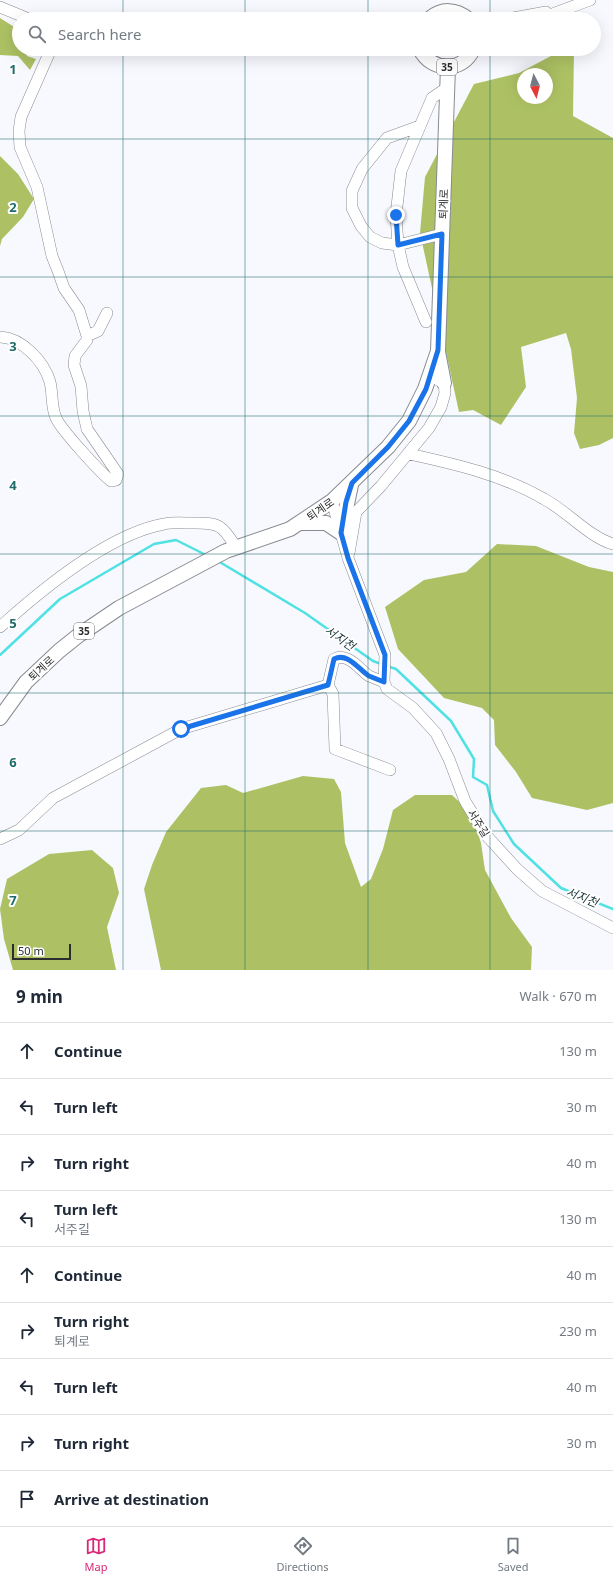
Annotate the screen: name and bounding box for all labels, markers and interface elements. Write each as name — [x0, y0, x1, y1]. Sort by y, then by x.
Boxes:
search box — [12, 12, 601, 56]
icon: search — [26, 23, 48, 45]
text: Search here — [58, 24, 141, 44]
road number: 35 — [437, 59, 457, 75]
text: 1 — [9, 60, 17, 78]
north arrow — [517, 68, 553, 104]
street label: 퇴계로 — [435, 189, 451, 219]
text: 2 — [9, 198, 17, 216]
route end — [387, 206, 405, 224]
text: 3 — [9, 337, 17, 355]
text: 4 — [9, 476, 17, 494]
street label: 퇴계로 — [303, 494, 337, 524]
text: 5 — [9, 614, 17, 632]
water label: 서지천 — [322, 622, 360, 656]
road number: 35 — [74, 623, 94, 639]
street label: 퇴계로 — [25, 652, 57, 684]
route start — [172, 720, 190, 738]
text: 6 — [9, 753, 17, 771]
street label: 서주길 — [464, 806, 494, 840]
water label: 서지천 — [563, 883, 602, 912]
text: 7 — [9, 891, 17, 909]
scale bar — [12, 942, 71, 961]
text: 50 m — [18, 943, 44, 958]
text: 9 min — [16, 985, 63, 1008]
text: Walk · 670 m — [519, 987, 597, 1005]
icon: ahead — [16, 1040, 38, 1062]
text: Continue — [54, 1041, 122, 1061]
text: 130 m — [559, 1042, 597, 1060]
icon: left — [16, 1096, 38, 1118]
text: Turn left — [54, 1097, 118, 1117]
text: 30 m — [567, 1098, 597, 1116]
icon: right — [16, 1152, 38, 1174]
text: Turn right — [54, 1153, 129, 1173]
text: 40 m — [567, 1154, 597, 1172]
text: Turn left — [54, 1199, 118, 1219]
icon: left — [16, 1208, 38, 1230]
text: 130 m — [559, 1210, 597, 1228]
text: 서주길 — [54, 1220, 90, 1238]
icon: ahead — [16, 1264, 38, 1286]
text: Continue — [54, 1265, 122, 1285]
text: 40 m — [567, 1266, 597, 1284]
text: Turn right — [54, 1311, 129, 1331]
icon: right — [16, 1320, 38, 1342]
text: 230 m — [559, 1322, 597, 1340]
text: 퇴계로 — [54, 1332, 90, 1350]
icon: left — [16, 1376, 38, 1398]
text: Turn left — [54, 1377, 118, 1397]
text: 40 m — [567, 1378, 597, 1396]
icon: right — [16, 1432, 38, 1454]
text: Turn right — [54, 1433, 129, 1453]
text: 30 m — [567, 1434, 597, 1452]
icon: arrive — [16, 1488, 38, 1510]
text: Arrive at destination — [54, 1489, 209, 1509]
tab: Map — [85, 1535, 107, 1574]
tab: Directions — [276, 1535, 329, 1574]
tab: Saved — [498, 1535, 528, 1574]

